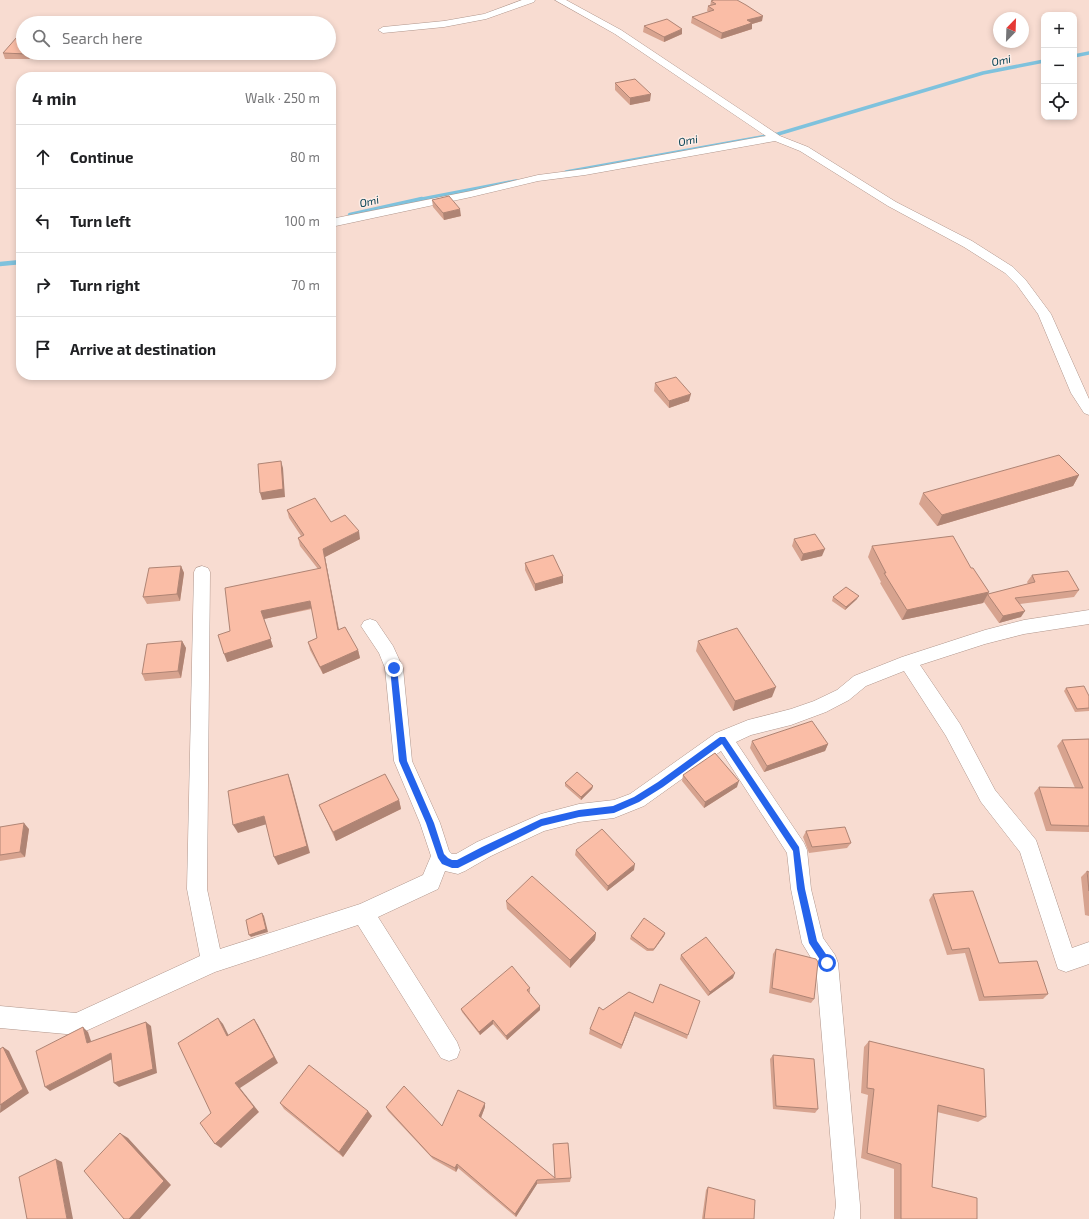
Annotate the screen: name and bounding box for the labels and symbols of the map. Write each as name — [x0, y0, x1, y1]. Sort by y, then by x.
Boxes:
north arrow — [993, 12, 1029, 48]
water label: Omi — [990, 52, 1012, 68]
water label: Omi — [677, 132, 699, 148]
water label: Omi — [358, 192, 380, 210]
route end — [385, 659, 403, 677]
route start — [818, 954, 836, 972]

